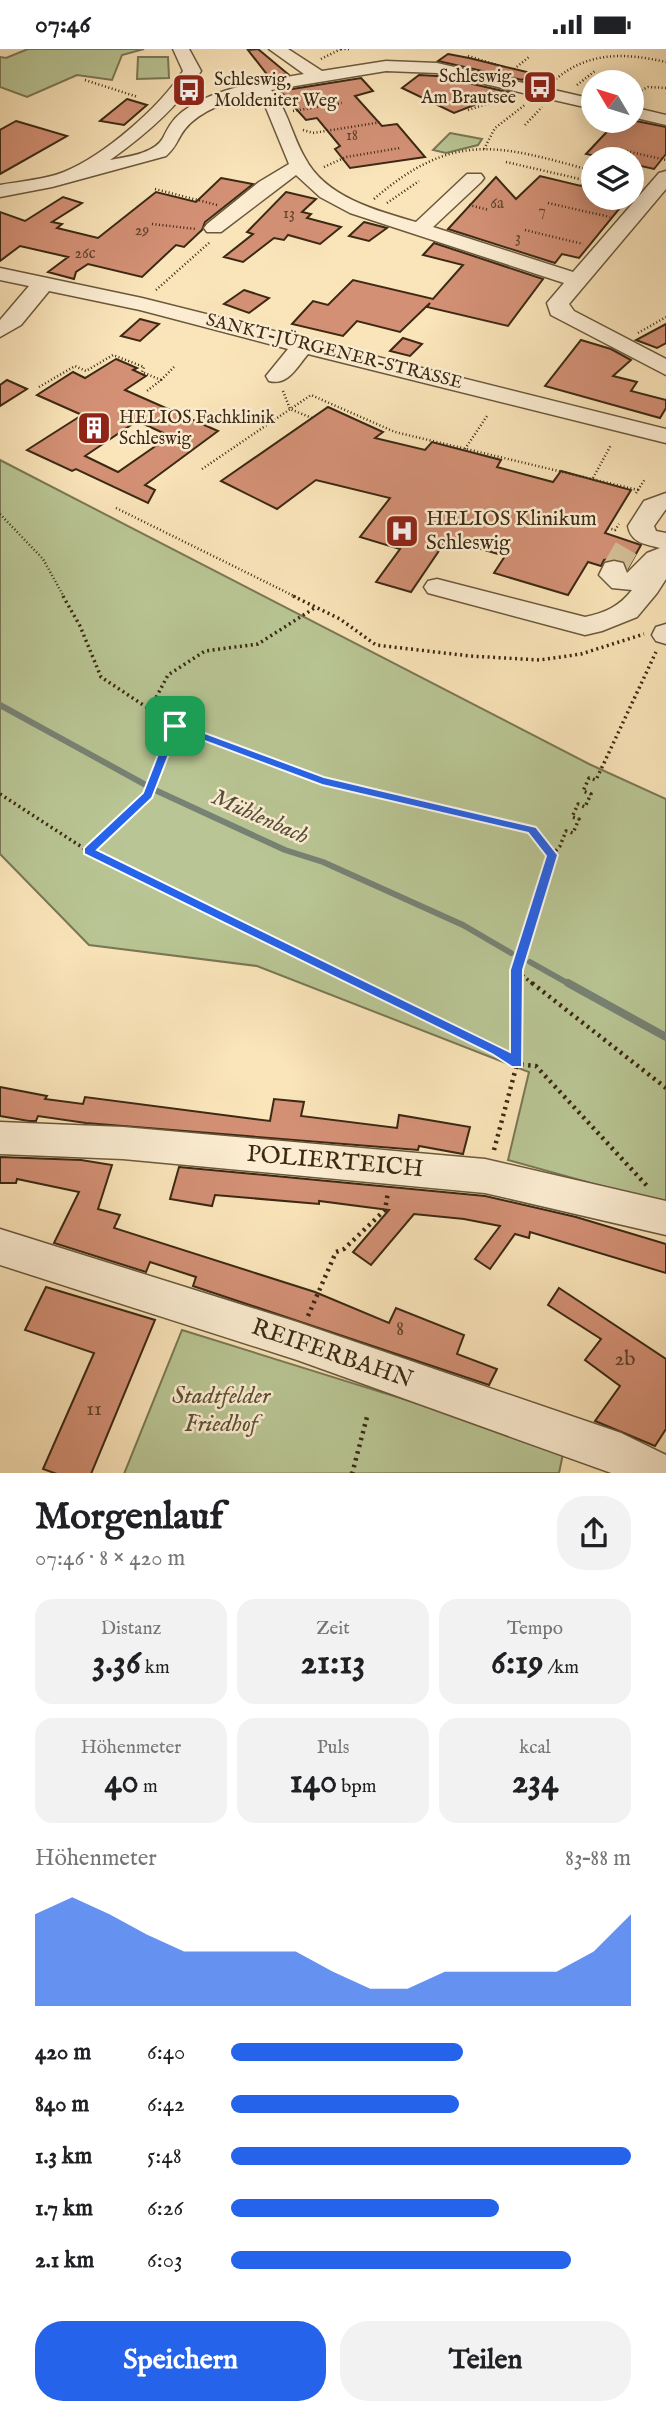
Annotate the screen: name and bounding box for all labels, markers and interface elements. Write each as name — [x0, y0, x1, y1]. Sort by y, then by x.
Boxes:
text: 07:46 — [35, 8, 91, 41]
place label: Schleswig, Am Brautsee — [420, 66, 516, 110]
bus stop icon: Schleswig, Am Brautsee — [521, 68, 559, 106]
place label: Schleswig, Moldeniter Weg — [214, 69, 337, 113]
north arrow — [581, 70, 644, 133]
map controls — [581, 70, 644, 210]
bus stop icon: Schleswig, Moldeniter Weg — [170, 71, 208, 109]
house number: 18 — [346, 126, 358, 146]
button: layers — [581, 147, 644, 210]
house number: 6a — [490, 194, 504, 214]
house number: 7 — [538, 201, 546, 221]
house number: 13 — [283, 204, 295, 224]
house number: 29 — [135, 221, 149, 241]
house number: 3 — [515, 228, 521, 248]
house number: 26c — [74, 244, 96, 264]
street label: SANKT-JÜRGENER-STRASSE — [204, 308, 465, 395]
place label: HELIOS Fachklinik Schleswig — [119, 407, 275, 451]
building icon: HELIOS Fachklinik Schleswig — [75, 409, 113, 447]
place label: HELIOS Klinikum Schleswig — [426, 506, 597, 557]
hospital icon: HELIOS Klinikum Schleswig — [383, 512, 421, 550]
pin — [145, 696, 205, 756]
icon: arrive — [156, 707, 194, 745]
water label: Mühlenbach — [207, 783, 313, 851]
street label: POLIERTEICH — [245, 1139, 425, 1185]
street label: REIFERBAHN — [247, 1312, 417, 1396]
house number: 8 — [396, 1316, 404, 1343]
house number: 2b — [614, 1346, 636, 1373]
park label: Stadtfelder Friedhof — [172, 1381, 272, 1440]
house number: 11 — [86, 1396, 102, 1423]
text: Morgenlauf — [35, 1494, 223, 1542]
button: share — [557, 1496, 631, 1570]
text: 07:46 · 8 × 420 m — [35, 1544, 185, 1573]
text: Distanz — [101, 1617, 161, 1641]
text: Zeit — [316, 1617, 350, 1641]
text: Tempo — [507, 1617, 563, 1641]
text: 3.36 — [92, 1641, 141, 1686]
text: 21:13 — [301, 1641, 365, 1686]
text: 6:19 — [491, 1641, 543, 1686]
text: km — [141, 1656, 170, 1680]
text: /km — [543, 1656, 579, 1680]
text: Höhenmeter — [81, 1736, 181, 1760]
text: Puls — [317, 1736, 349, 1760]
text: kcal — [519, 1736, 551, 1760]
text: 40 — [104, 1760, 139, 1805]
text: 140 — [290, 1760, 337, 1805]
text: 234 — [512, 1760, 558, 1805]
text: m — [139, 1775, 158, 1799]
text: bpm — [337, 1775, 376, 1799]
text: Höhenmeter — [35, 1844, 157, 1873]
text: 83–88 m — [565, 1844, 631, 1873]
text: 420 m — [35, 2038, 91, 2067]
text: 6:40 — [147, 2038, 185, 2067]
text: 840 m — [35, 2090, 89, 2119]
text: 6:42 — [147, 2090, 185, 2119]
text: 1.3 km — [35, 2142, 92, 2171]
text: 5:48 — [147, 2142, 182, 2171]
text: 1.7 km — [35, 2194, 93, 2223]
text: 6:26 — [147, 2194, 183, 2223]
text: 2.1 km — [35, 2246, 94, 2275]
text: 6:03 — [147, 2246, 183, 2275]
button: Speichern — [35, 2321, 326, 2401]
button: Teilen — [340, 2321, 631, 2401]

